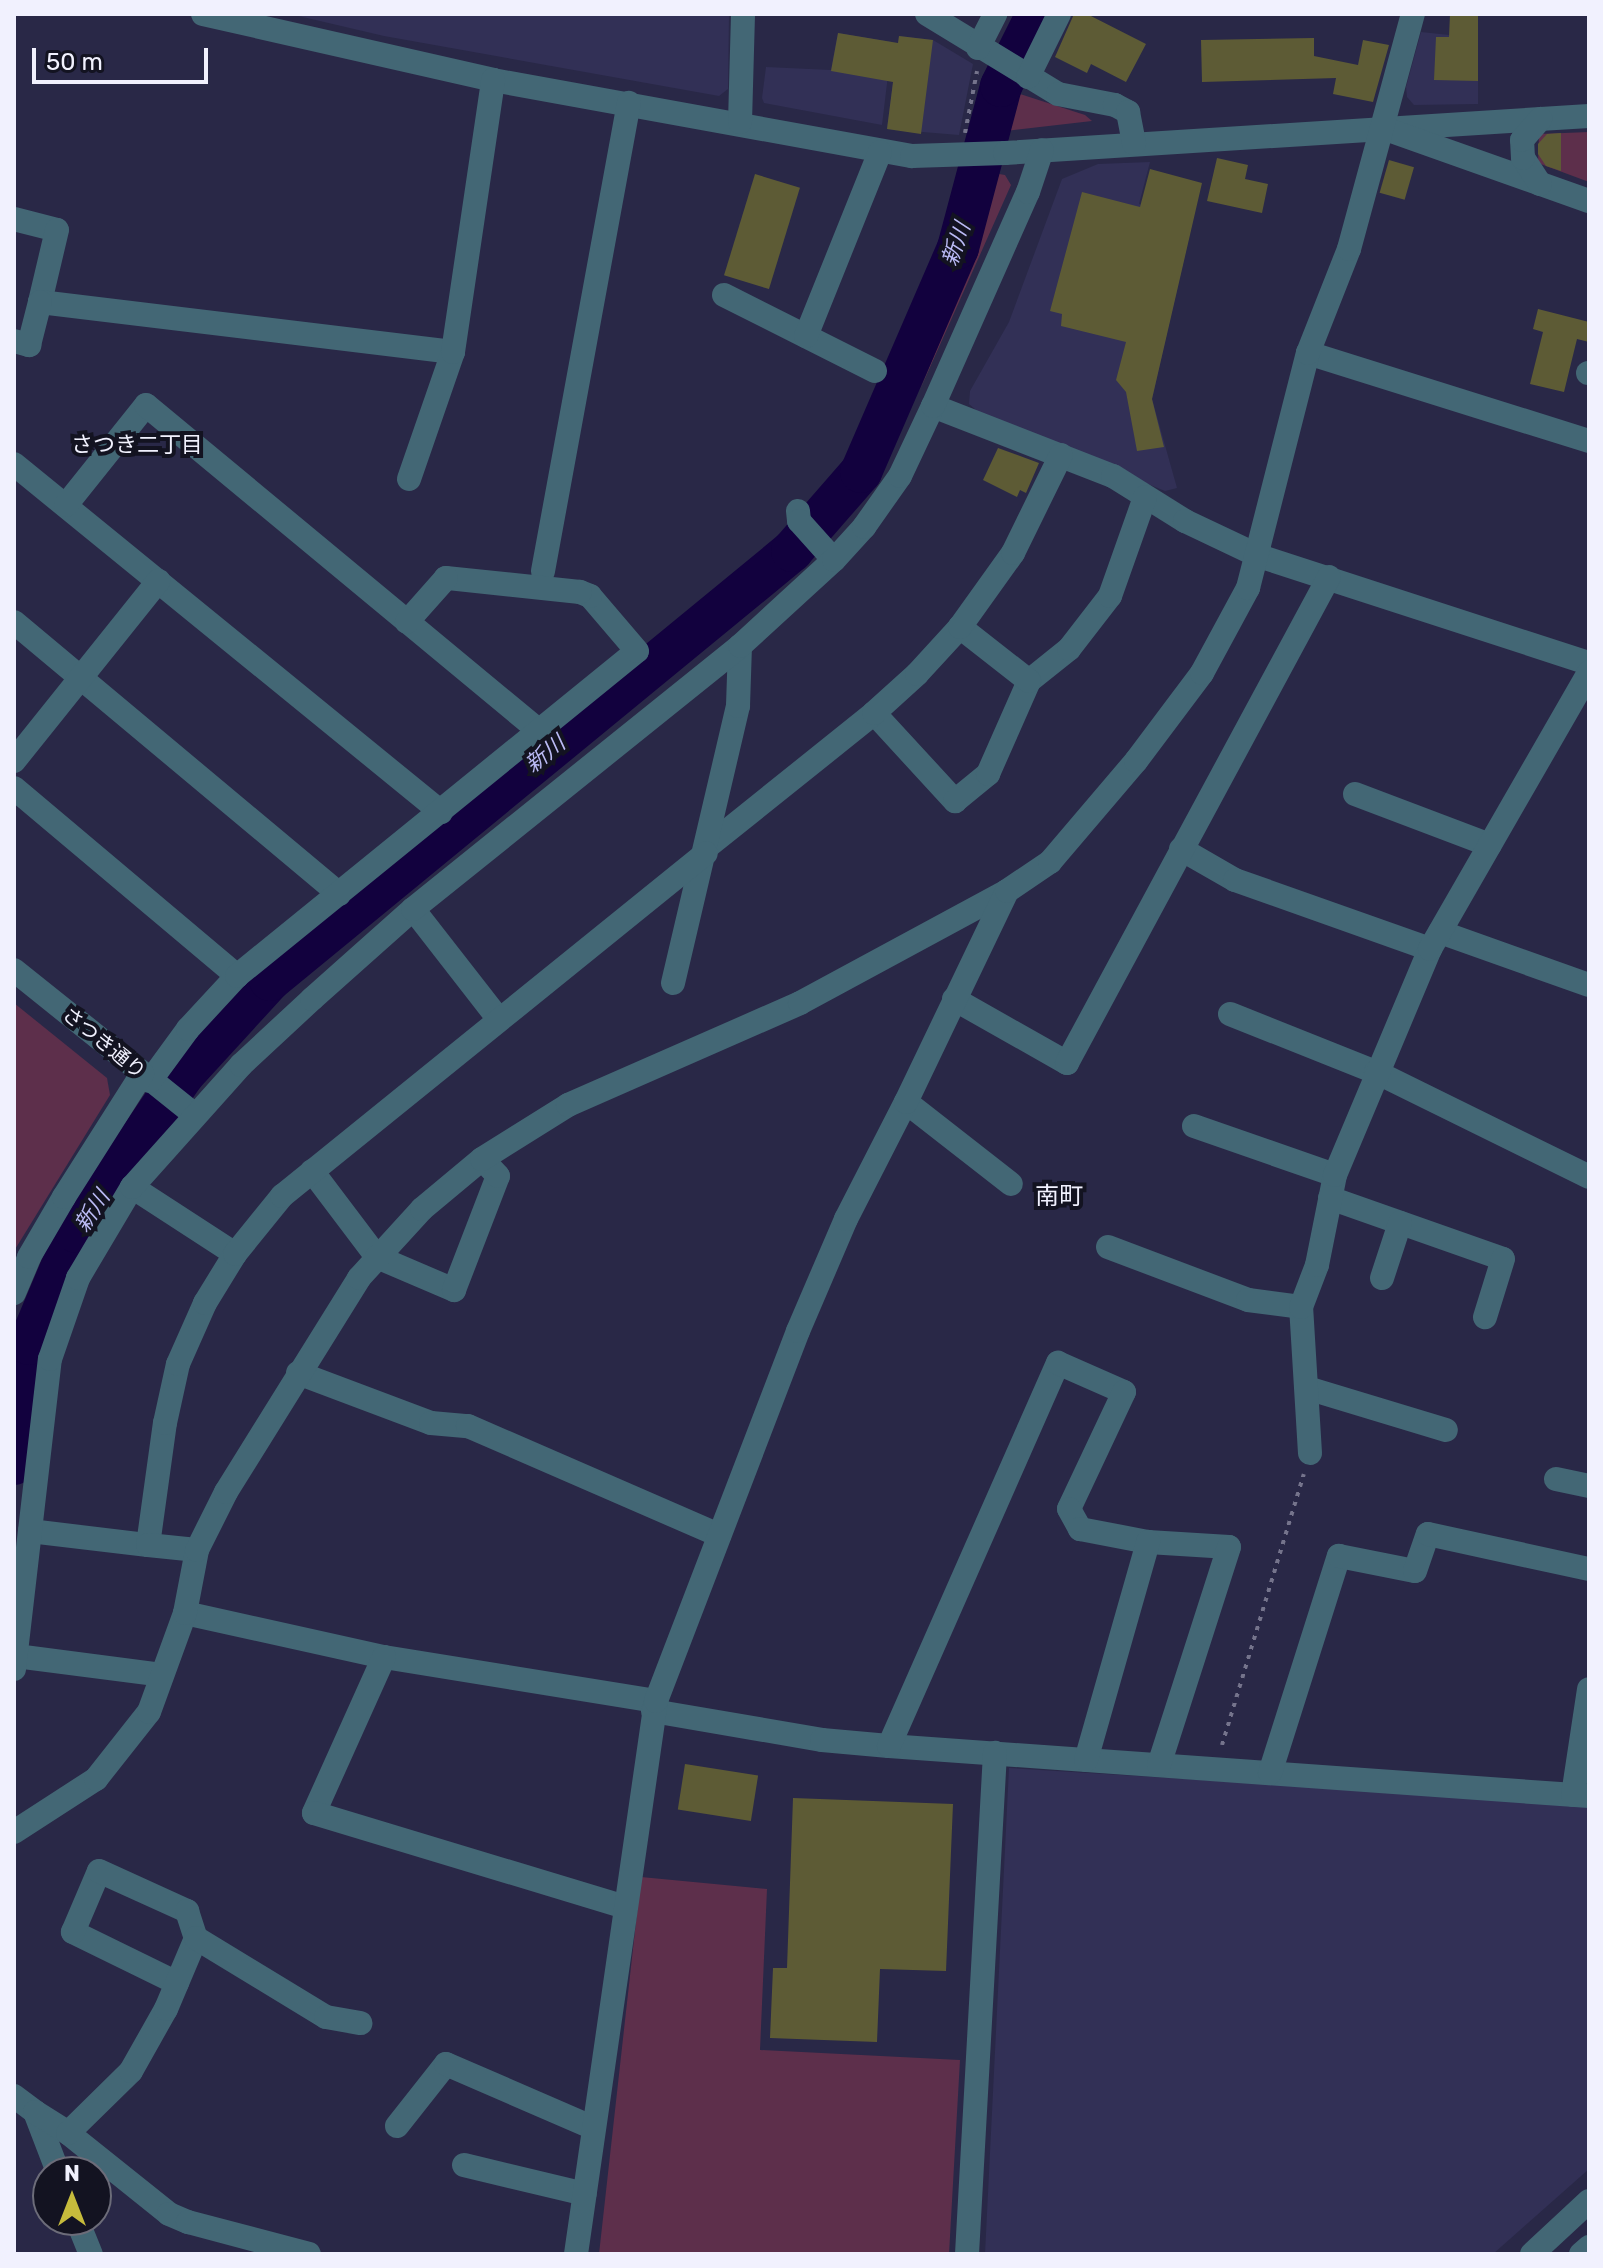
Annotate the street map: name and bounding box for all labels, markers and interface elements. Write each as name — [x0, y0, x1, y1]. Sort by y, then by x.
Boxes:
scale bar — [36, 32, 212, 82]
text: 50 m — [46, 48, 103, 76]
water label: 新川 — [936, 219, 976, 269]
district label: さつき二丁目 — [71, 432, 203, 458]
water label: 新川 — [520, 730, 570, 778]
street label: さつき通り — [58, 1002, 150, 1084]
district label: 南町 — [1035, 1183, 1083, 1211]
water label: 新川 — [69, 1185, 115, 1237]
north arrow — [32, 2156, 112, 2236]
text: N — [64, 2160, 80, 2187]

